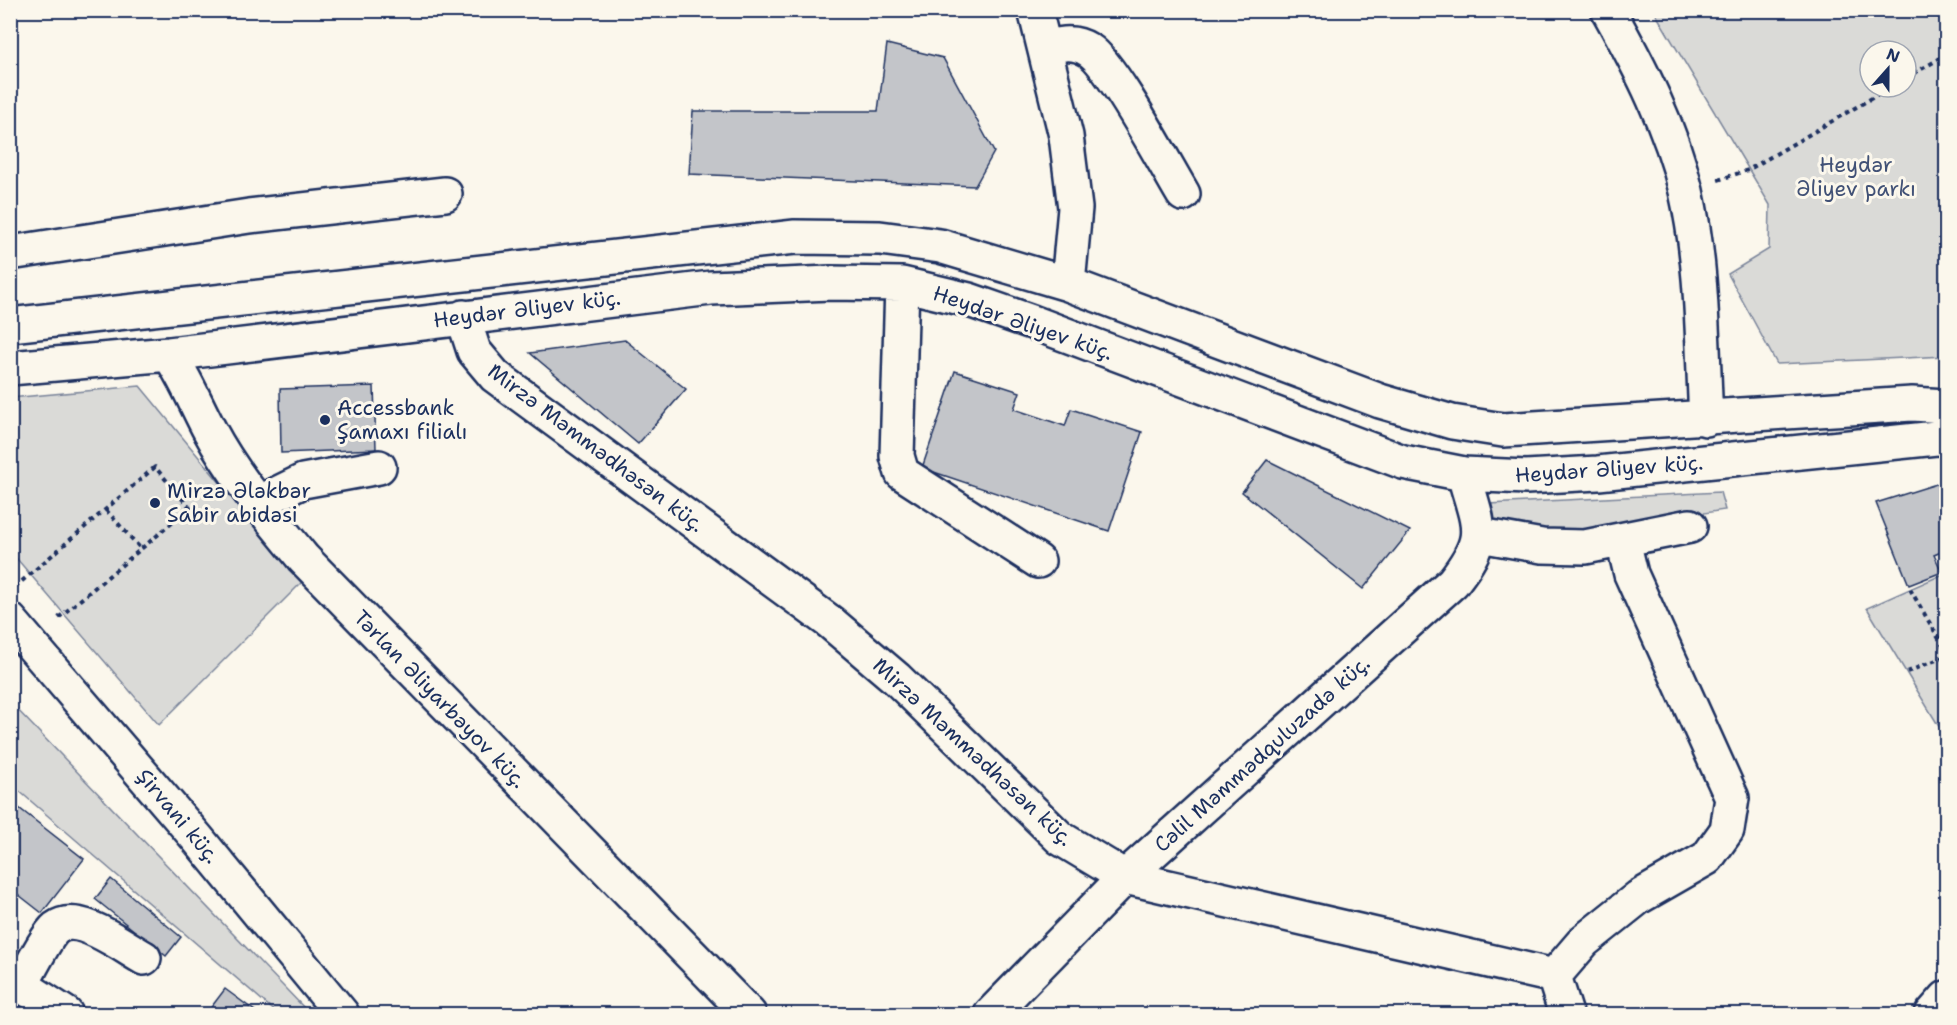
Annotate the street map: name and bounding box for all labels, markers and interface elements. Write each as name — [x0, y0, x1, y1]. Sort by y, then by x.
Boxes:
north arrow — [1858, 39, 1918, 99]
text: N — [1884, 43, 1903, 68]
park label: Heydər Əliyev parkı — [1796, 151, 1916, 203]
street label: Heydər Əliyev küç. — [929, 279, 1117, 367]
street label: Heydər Əliyev küç. — [432, 284, 622, 334]
street label: Mirzə Məmmədhəsən küç. — [482, 357, 710, 539]
place label: Accessbank Şamaxı filialı — [337, 394, 468, 446]
marker: Accessbank Şamaxı filialı — [318, 413, 332, 427]
street label: Heydər Əliyev küç. — [1514, 448, 1704, 490]
place label: Mirzə Ələkbər Sabir abidəsi — [167, 477, 311, 529]
marker: Mirzə Ələkbər Sabir abidəsi — [148, 496, 162, 510]
street label: Tərlan Əliyarbəyov küç. — [347, 604, 533, 794]
street label: Cəlil Məmmədquluzadə küç. — [1148, 649, 1376, 859]
street label: Mirzə Məmmədhəsən küç. — [867, 652, 1079, 852]
street label: Şirvani küç. — [130, 763, 226, 869]

